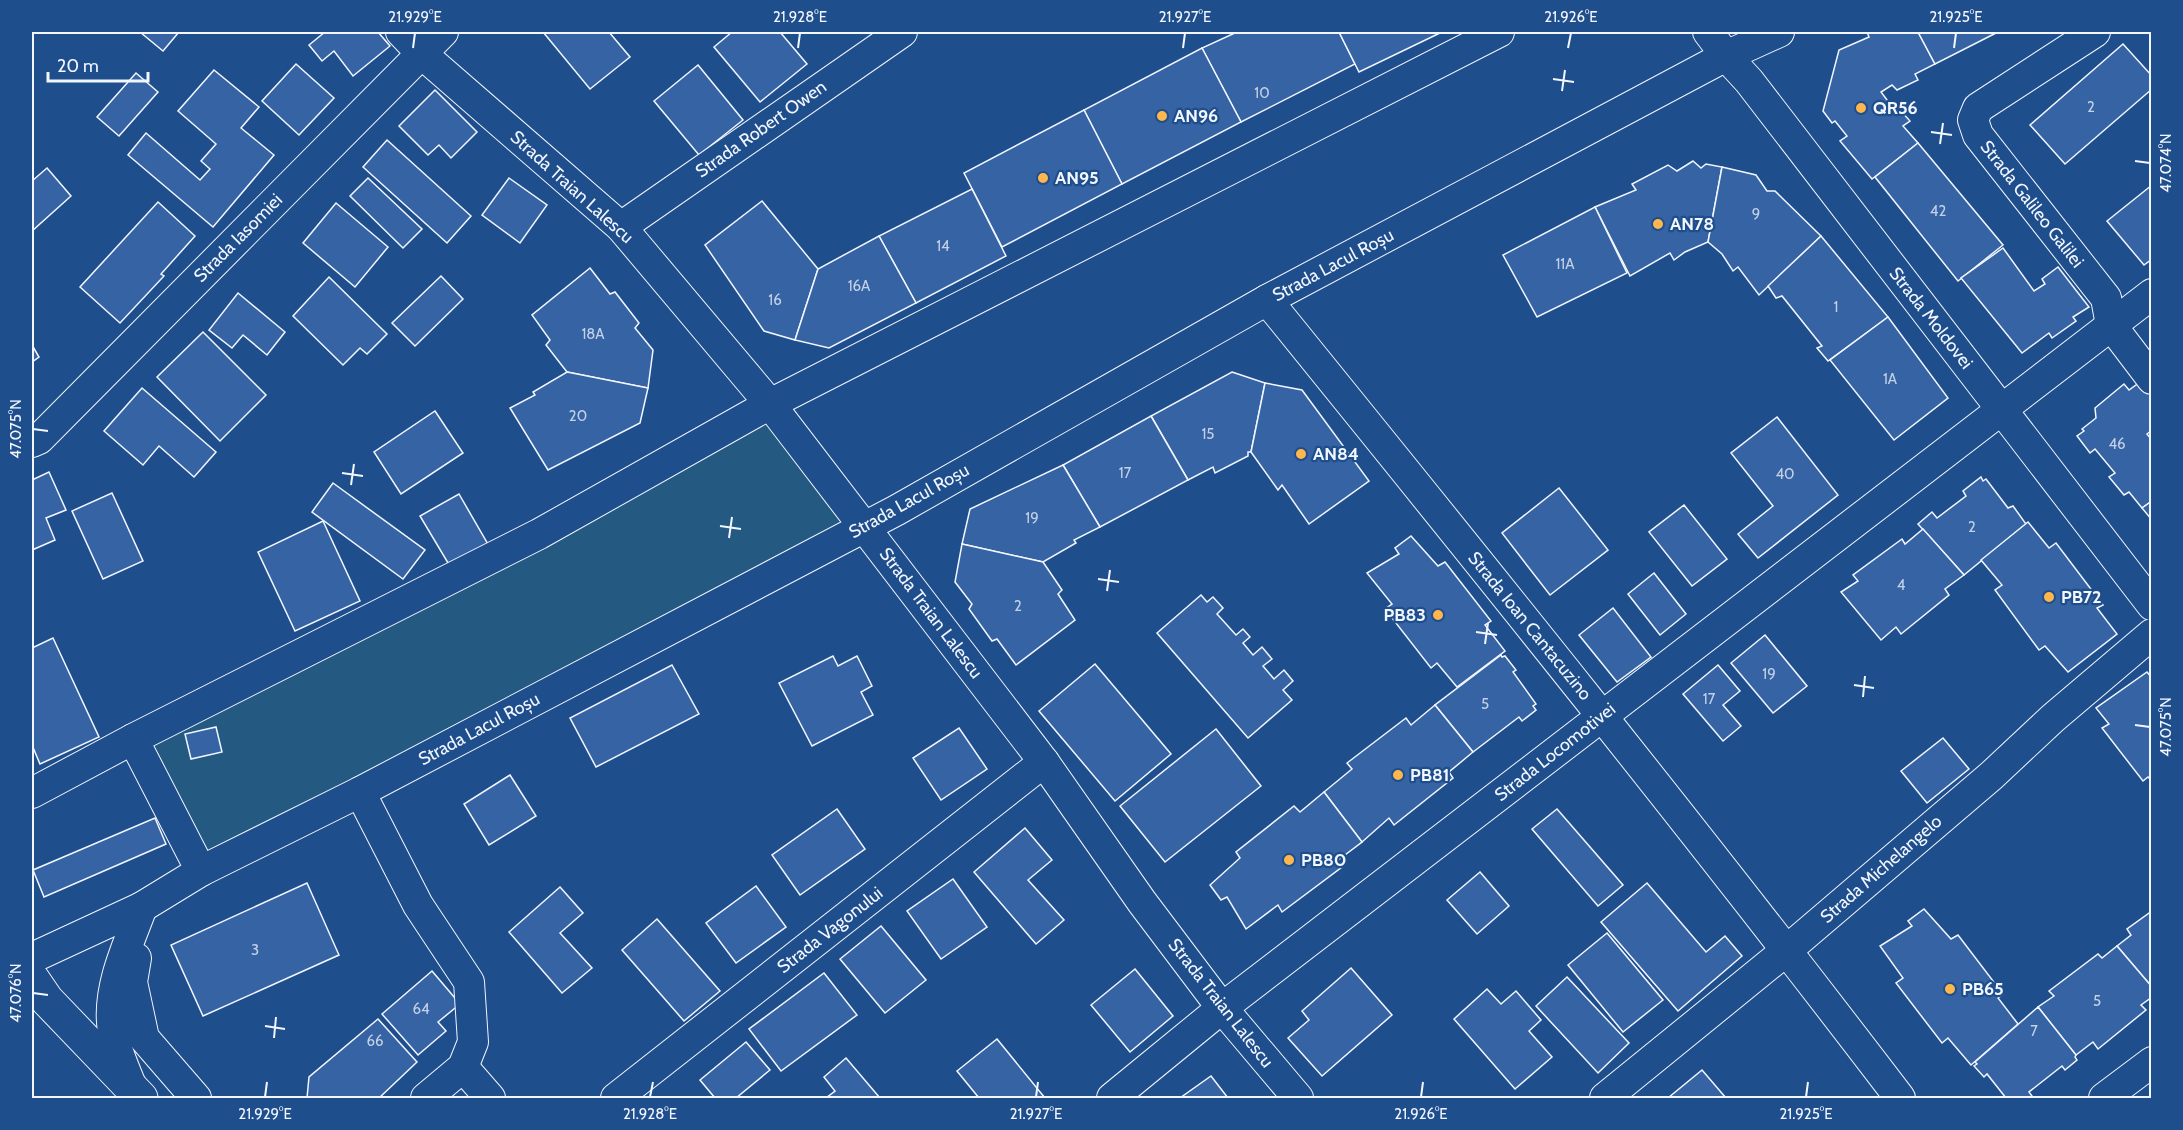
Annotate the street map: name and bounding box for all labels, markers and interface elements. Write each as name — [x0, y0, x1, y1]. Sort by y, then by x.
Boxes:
text: 21.929°E — [388, 8, 442, 26]
text: 21.928°E — [773, 8, 827, 26]
text: 21.927°E — [1159, 8, 1211, 26]
text: 21.926°E — [1544, 8, 1598, 26]
text: 21.925°E — [1929, 8, 1983, 26]
scale bar — [48, 45, 148, 83]
text: 20 m — [57, 55, 99, 77]
street label: Strada Robert Owen — [691, 76, 831, 182]
house number: 10 — [1254, 84, 1270, 102]
place label: QR56 — [1873, 97, 1918, 119]
house number: 2 — [2087, 98, 2095, 116]
marker: QR56 — [1854, 101, 1868, 115]
place label: AN96 — [1174, 105, 1218, 127]
marker: AN96 — [1155, 109, 1169, 123]
street label: Strada Traian Lalescu — [506, 126, 638, 248]
text: 47.074°N — [2157, 133, 2175, 193]
street label: Strada Galileo Galilei — [1976, 136, 2088, 272]
place label: AN95 — [1055, 167, 1099, 189]
marker: AN95 — [1036, 171, 1050, 185]
street label: Strada Iasomiei — [189, 189, 287, 287]
house number: 42 — [1930, 202, 1946, 220]
house number: 9 — [1752, 205, 1760, 223]
place label: AN78 — [1670, 213, 1714, 235]
marker: AN78 — [1651, 217, 1665, 231]
street label: Strada Lacul Roșu — [1269, 224, 1398, 307]
house number: 14 — [936, 237, 950, 255]
house number: 11A — [1555, 255, 1575, 273]
street label: Strada Moldovei — [1884, 263, 1978, 373]
house number: 16A — [848, 277, 871, 295]
house number: 16 — [768, 291, 782, 309]
house number: 1 — [1834, 298, 1838, 316]
house number: 18A — [581, 325, 605, 343]
house number: 1A — [1883, 370, 1898, 388]
text: 47.075°N — [7, 399, 25, 459]
house number: 20 — [569, 407, 587, 425]
house number: 15 — [1201, 425, 1215, 443]
house number: 46 — [2108, 435, 2126, 453]
place label: AN84 — [1313, 443, 1359, 465]
marker: AN84 — [1294, 447, 1308, 461]
street label: Strada Lacul Roșu — [845, 459, 973, 544]
house number: 17 — [1119, 464, 1132, 482]
house number: 40 — [1775, 465, 1795, 483]
house number: 19 — [1025, 509, 1039, 527]
house number: 2 — [1968, 518, 1976, 536]
street label: Strada Traian Lalescu — [875, 543, 987, 683]
street label: Strada Ioan Cantacuzino — [1463, 547, 1597, 705]
house number: 4 — [1897, 576, 1906, 594]
place label: PB72 — [2061, 586, 2102, 608]
marker: PB72 — [2042, 590, 2056, 604]
house number: 2 — [1014, 597, 1022, 615]
place label: PB83 — [1383, 604, 1426, 626]
marker: PB83 — [1431, 608, 1445, 622]
house number: 19 — [1762, 665, 1776, 683]
street label: Strada Lacul Roșu — [415, 688, 544, 771]
house number: 17 — [1703, 690, 1716, 708]
house number: 5 — [1481, 695, 1489, 713]
text: 47.075°N — [2157, 697, 2175, 757]
street label: Strada Locomotivei — [1490, 698, 1620, 806]
place label: PB81 — [1410, 764, 1450, 786]
marker: PB81 — [1391, 768, 1405, 782]
street label: Strada Michelangelo — [1816, 810, 1946, 928]
place label: PB80 — [1301, 849, 1347, 871]
marker: PB80 — [1282, 853, 1296, 867]
street label: Strada Vagonului — [773, 882, 887, 978]
street label: Strada Traian Lalescu — [1164, 934, 1278, 1072]
house number: 3 — [251, 941, 259, 959]
text: 47.076°N — [7, 963, 25, 1023]
place label: PB65 — [1962, 978, 2004, 1000]
marker: PB65 — [1943, 982, 1957, 996]
house number: 5 — [2093, 992, 2101, 1010]
house number: 64 — [412, 1000, 430, 1018]
house number: 7 — [2030, 1022, 2038, 1040]
house number: 66 — [366, 1032, 384, 1050]
text: 21.929°E — [238, 1105, 292, 1123]
text: 21.928°E — [623, 1105, 677, 1123]
text: 21.927°E — [1010, 1105, 1062, 1123]
text: 21.926°E — [1394, 1105, 1448, 1123]
text: 21.925°E — [1779, 1105, 1833, 1123]

